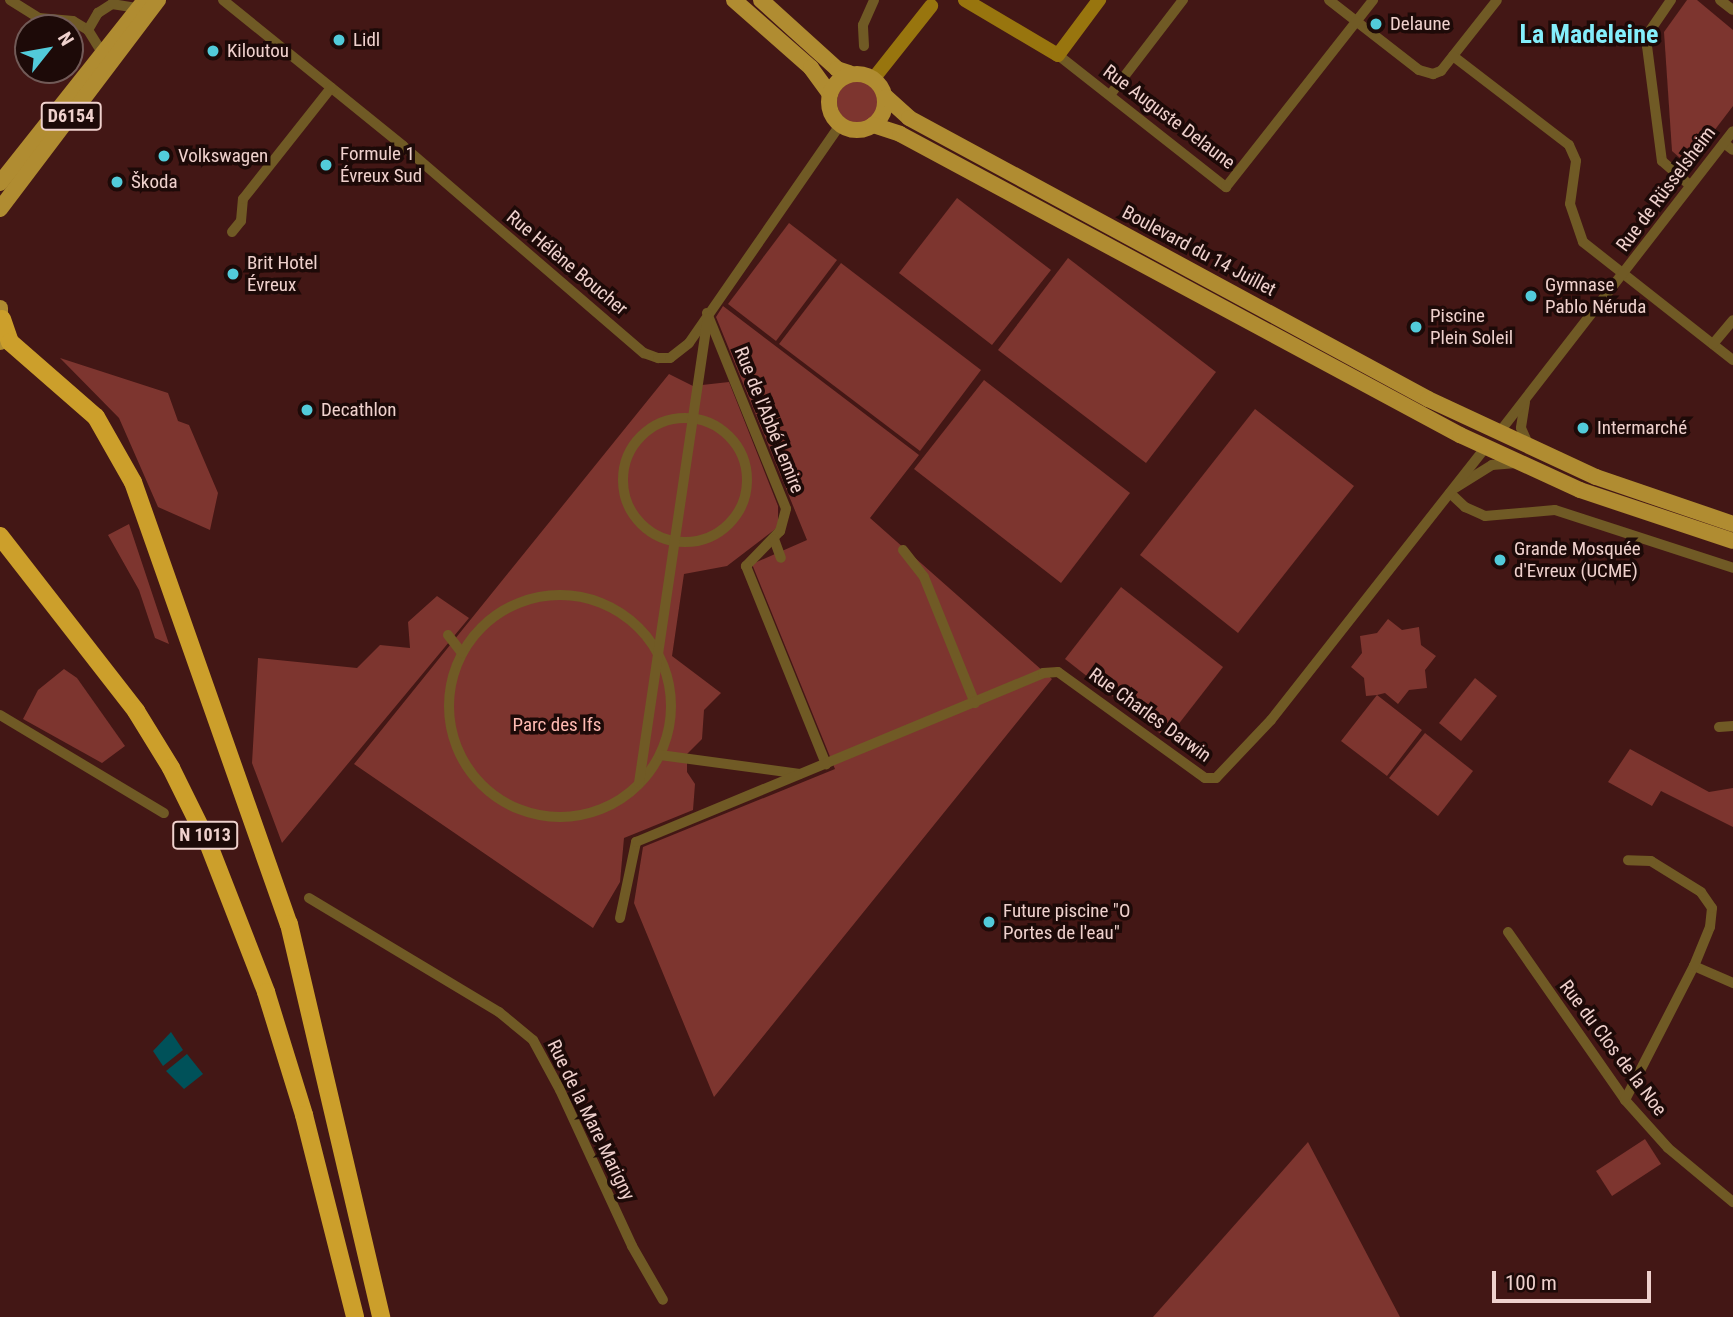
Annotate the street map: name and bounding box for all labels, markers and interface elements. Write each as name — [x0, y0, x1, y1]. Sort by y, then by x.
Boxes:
place label: Delaune — [1390, 13, 1451, 35]
north arrow — [14, 14, 84, 84]
marker: Delaune — [1368, 16, 1384, 32]
district label: La Madeleine — [1520, 19, 1658, 51]
text: N — [53, 28, 79, 50]
place label: Lidl — [353, 29, 380, 51]
marker: Lidl — [331, 32, 347, 48]
place label: Kiloutou — [227, 40, 289, 62]
marker: Kiloutou — [205, 43, 221, 59]
street label: Rue Auguste Delaune — [1099, 60, 1239, 174]
road number: D6154 — [40, 102, 102, 131]
street label: Rue de Rüsselsheim — [1612, 122, 1720, 256]
place label: Formule 1 Évreux Sud — [340, 143, 422, 187]
place label: Volkswagen — [178, 145, 268, 167]
marker: Volkswagen — [156, 148, 172, 164]
marker: Formule 1 Évreux Sud — [318, 157, 334, 173]
place label: Škoda — [131, 171, 177, 193]
marker: Škoda — [109, 174, 125, 190]
street label: Boulevard du 14 Juillet — [1118, 201, 1280, 301]
street label: Rue Hélène Boucher — [502, 206, 632, 320]
place label: Brit Hotel Évreux — [247, 252, 318, 296]
marker: Brit Hotel Évreux — [225, 266, 241, 282]
place label: Gymnase Pablo Néruda — [1545, 274, 1646, 318]
marker: Gymnase Pablo Néruda — [1523, 288, 1539, 304]
place label: Piscine Plein Soleil — [1430, 305, 1513, 349]
marker: Piscine Plein Soleil — [1408, 319, 1424, 335]
street label: Rue de l'Abbé Lemire — [729, 343, 809, 497]
place label: Decathlon — [321, 399, 397, 421]
marker: Decathlon — [299, 402, 315, 418]
place label: Intermarché — [1597, 417, 1687, 439]
marker: Intermarché — [1575, 420, 1591, 436]
place label: Grande Mosquée d'Evreux (UCME) — [1514, 538, 1641, 582]
marker: Grande Mosquée d'Evreux (UCME) — [1492, 552, 1508, 568]
street label: Rue Charles Darwin — [1084, 663, 1216, 767]
park label: Parc des Ifs — [512, 714, 602, 736]
road number: N 1013 — [172, 820, 238, 850]
place label: Future piscine "O Portes de l'eau" — [1003, 900, 1130, 944]
marker: Future piscine "O Portes de l'eau" — [981, 914, 997, 930]
street label: Rue du Clos de la Noe — [1555, 976, 1671, 1120]
street label: Rue de la Mare Marigny — [542, 1036, 640, 1204]
scale bar — [1495, 1258, 1654, 1302]
text: 100 m — [1505, 1271, 1557, 1295]

